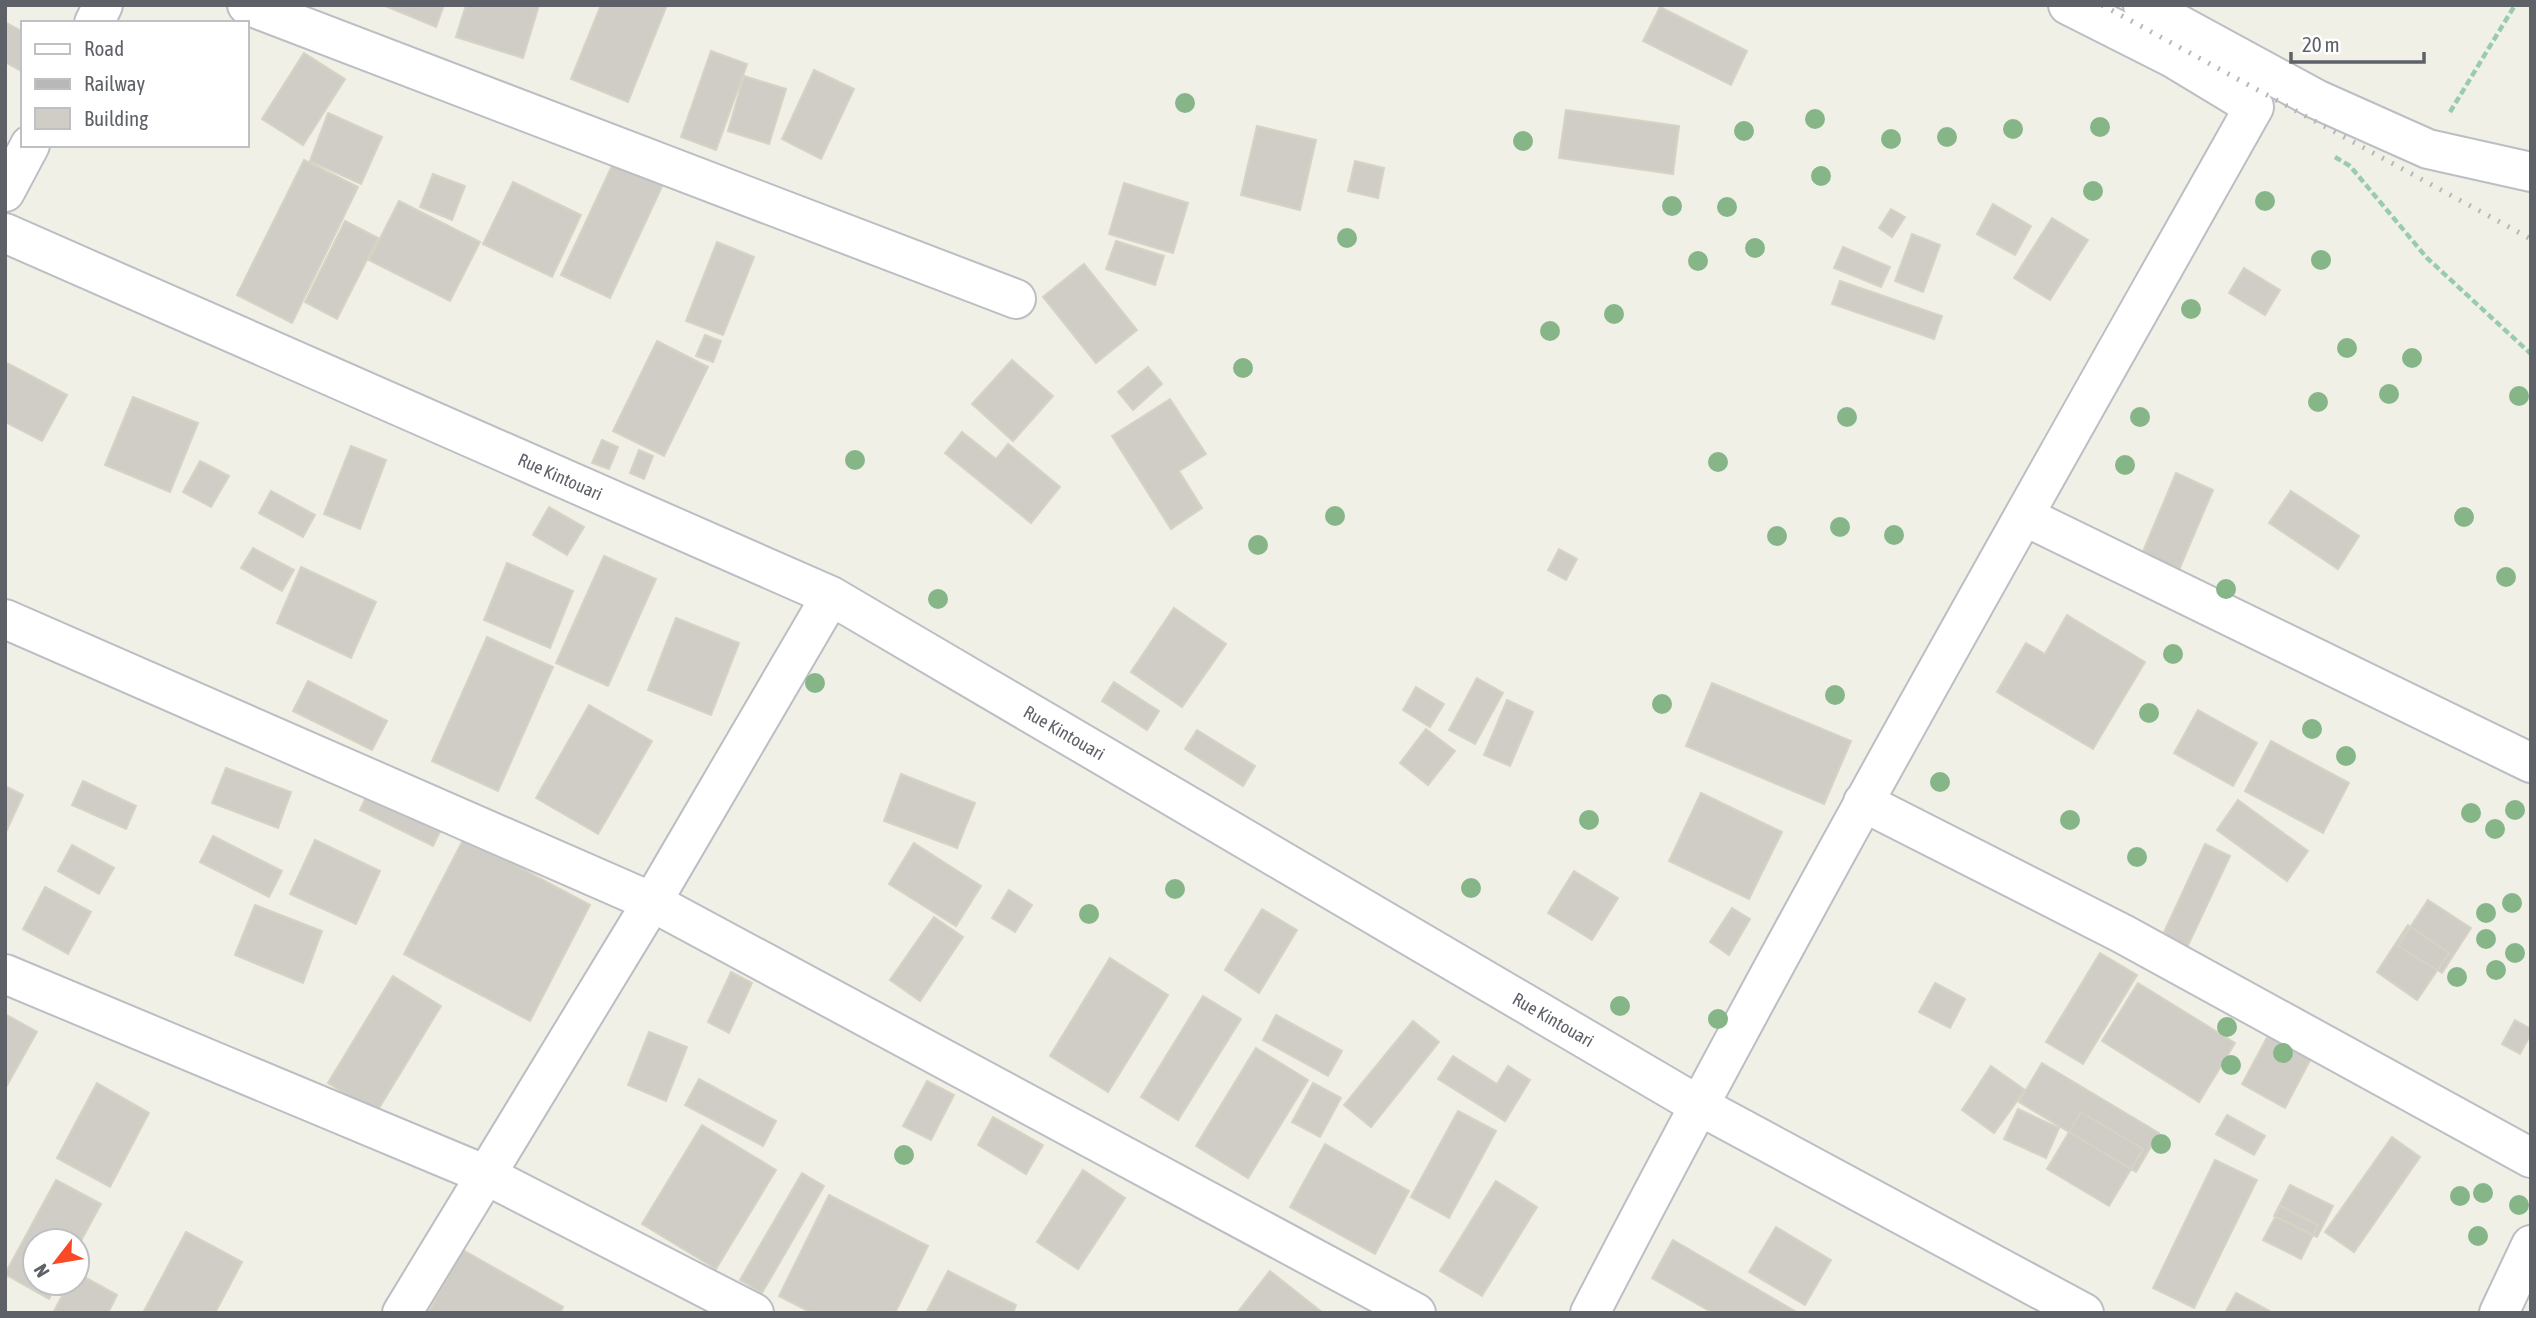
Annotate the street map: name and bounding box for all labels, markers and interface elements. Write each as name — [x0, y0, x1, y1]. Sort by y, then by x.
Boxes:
legend — [21, 21, 248, 147]
scale bar — [2291, 21, 2424, 65]
text: 20 m — [2302, 32, 2340, 56]
text: Road — [84, 36, 124, 60]
text: Railway — [84, 71, 146, 95]
text: Building — [84, 106, 148, 130]
street label: Rue Kintouari — [515, 449, 606, 504]
street label: Rue Kintouari — [1020, 701, 1108, 764]
street label: Rue Kintouari — [1509, 988, 1597, 1051]
north arrow — [21, 1227, 91, 1297]
text: N — [29, 1260, 54, 1281]

